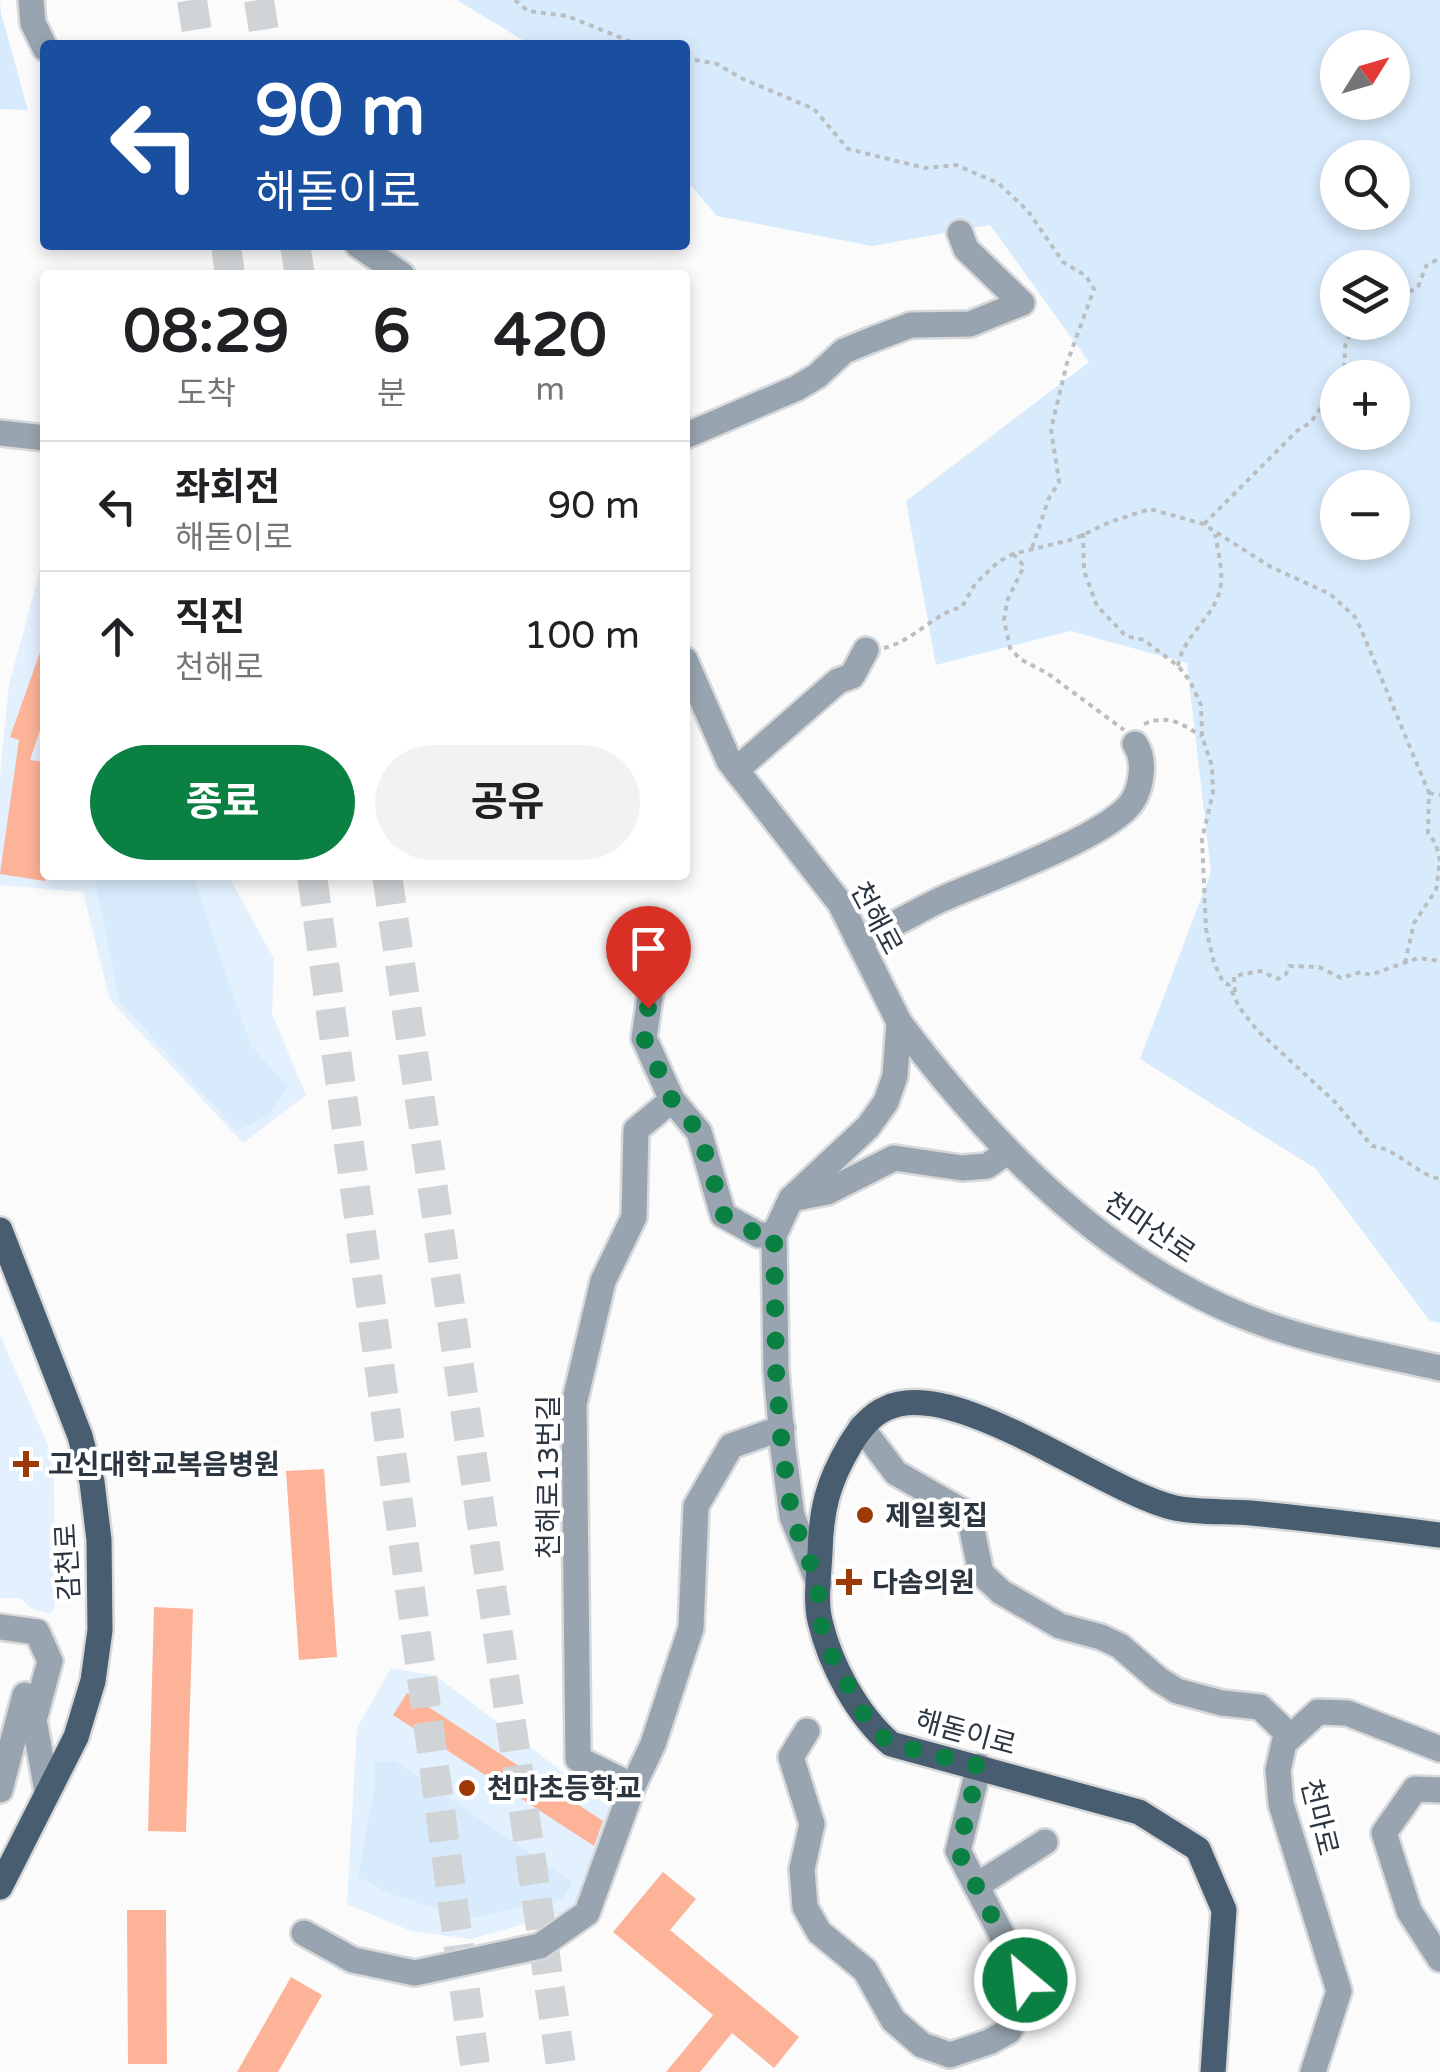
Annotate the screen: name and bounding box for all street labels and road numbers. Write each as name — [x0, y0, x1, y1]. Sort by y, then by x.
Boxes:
street label: 천해로 — [843, 876, 909, 961]
street label: 천마산로 — [1097, 1185, 1202, 1271]
street label: 천해로13번길 — [532, 1395, 566, 1559]
street label: 감천로 — [49, 1522, 87, 1601]
street label: 해돋이로 — [912, 1703, 1020, 1763]
street label: 천마로 — [1293, 1776, 1345, 1859]

